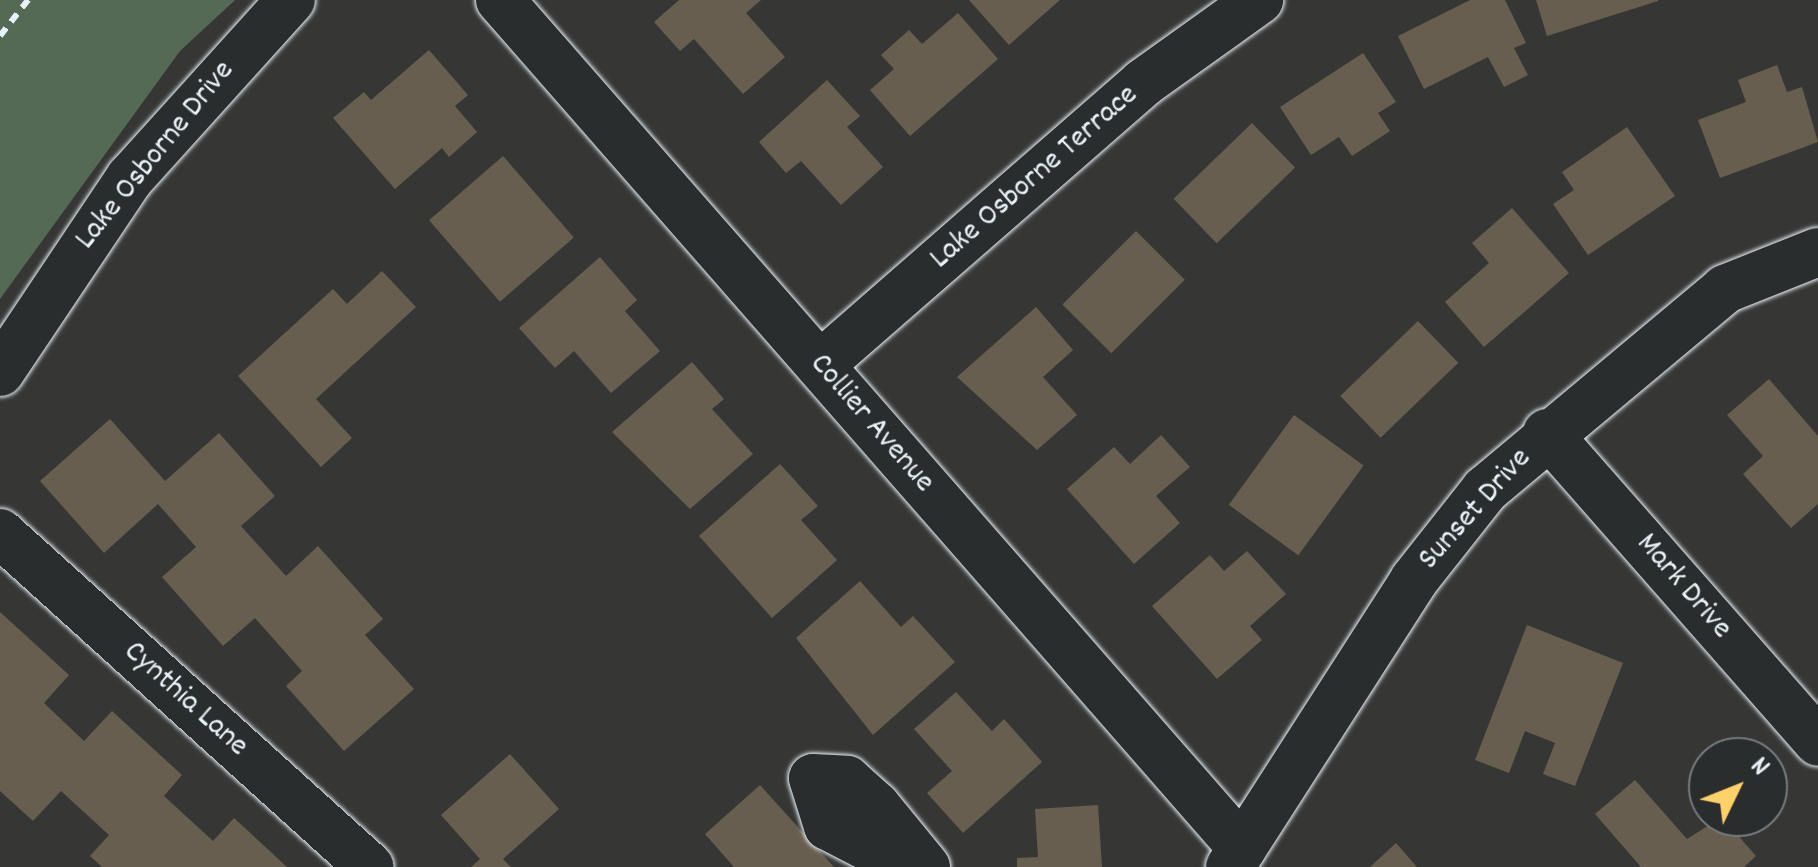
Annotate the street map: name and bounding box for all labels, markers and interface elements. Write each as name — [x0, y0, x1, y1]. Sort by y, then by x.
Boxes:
street label: Lake Osborne Drive — [68, 54, 244, 258]
street label: Lake Osborne Terrace — [923, 77, 1147, 279]
street label: Collier Avenue — [800, 347, 942, 501]
street label: Sunset Drive — [1411, 441, 1541, 579]
street label: Mark Drive — [1627, 526, 1739, 648]
street label: Cynthia Lane — [114, 634, 256, 766]
north arrow — [1688, 737, 1788, 837]
text: N — [1739, 749, 1778, 787]

